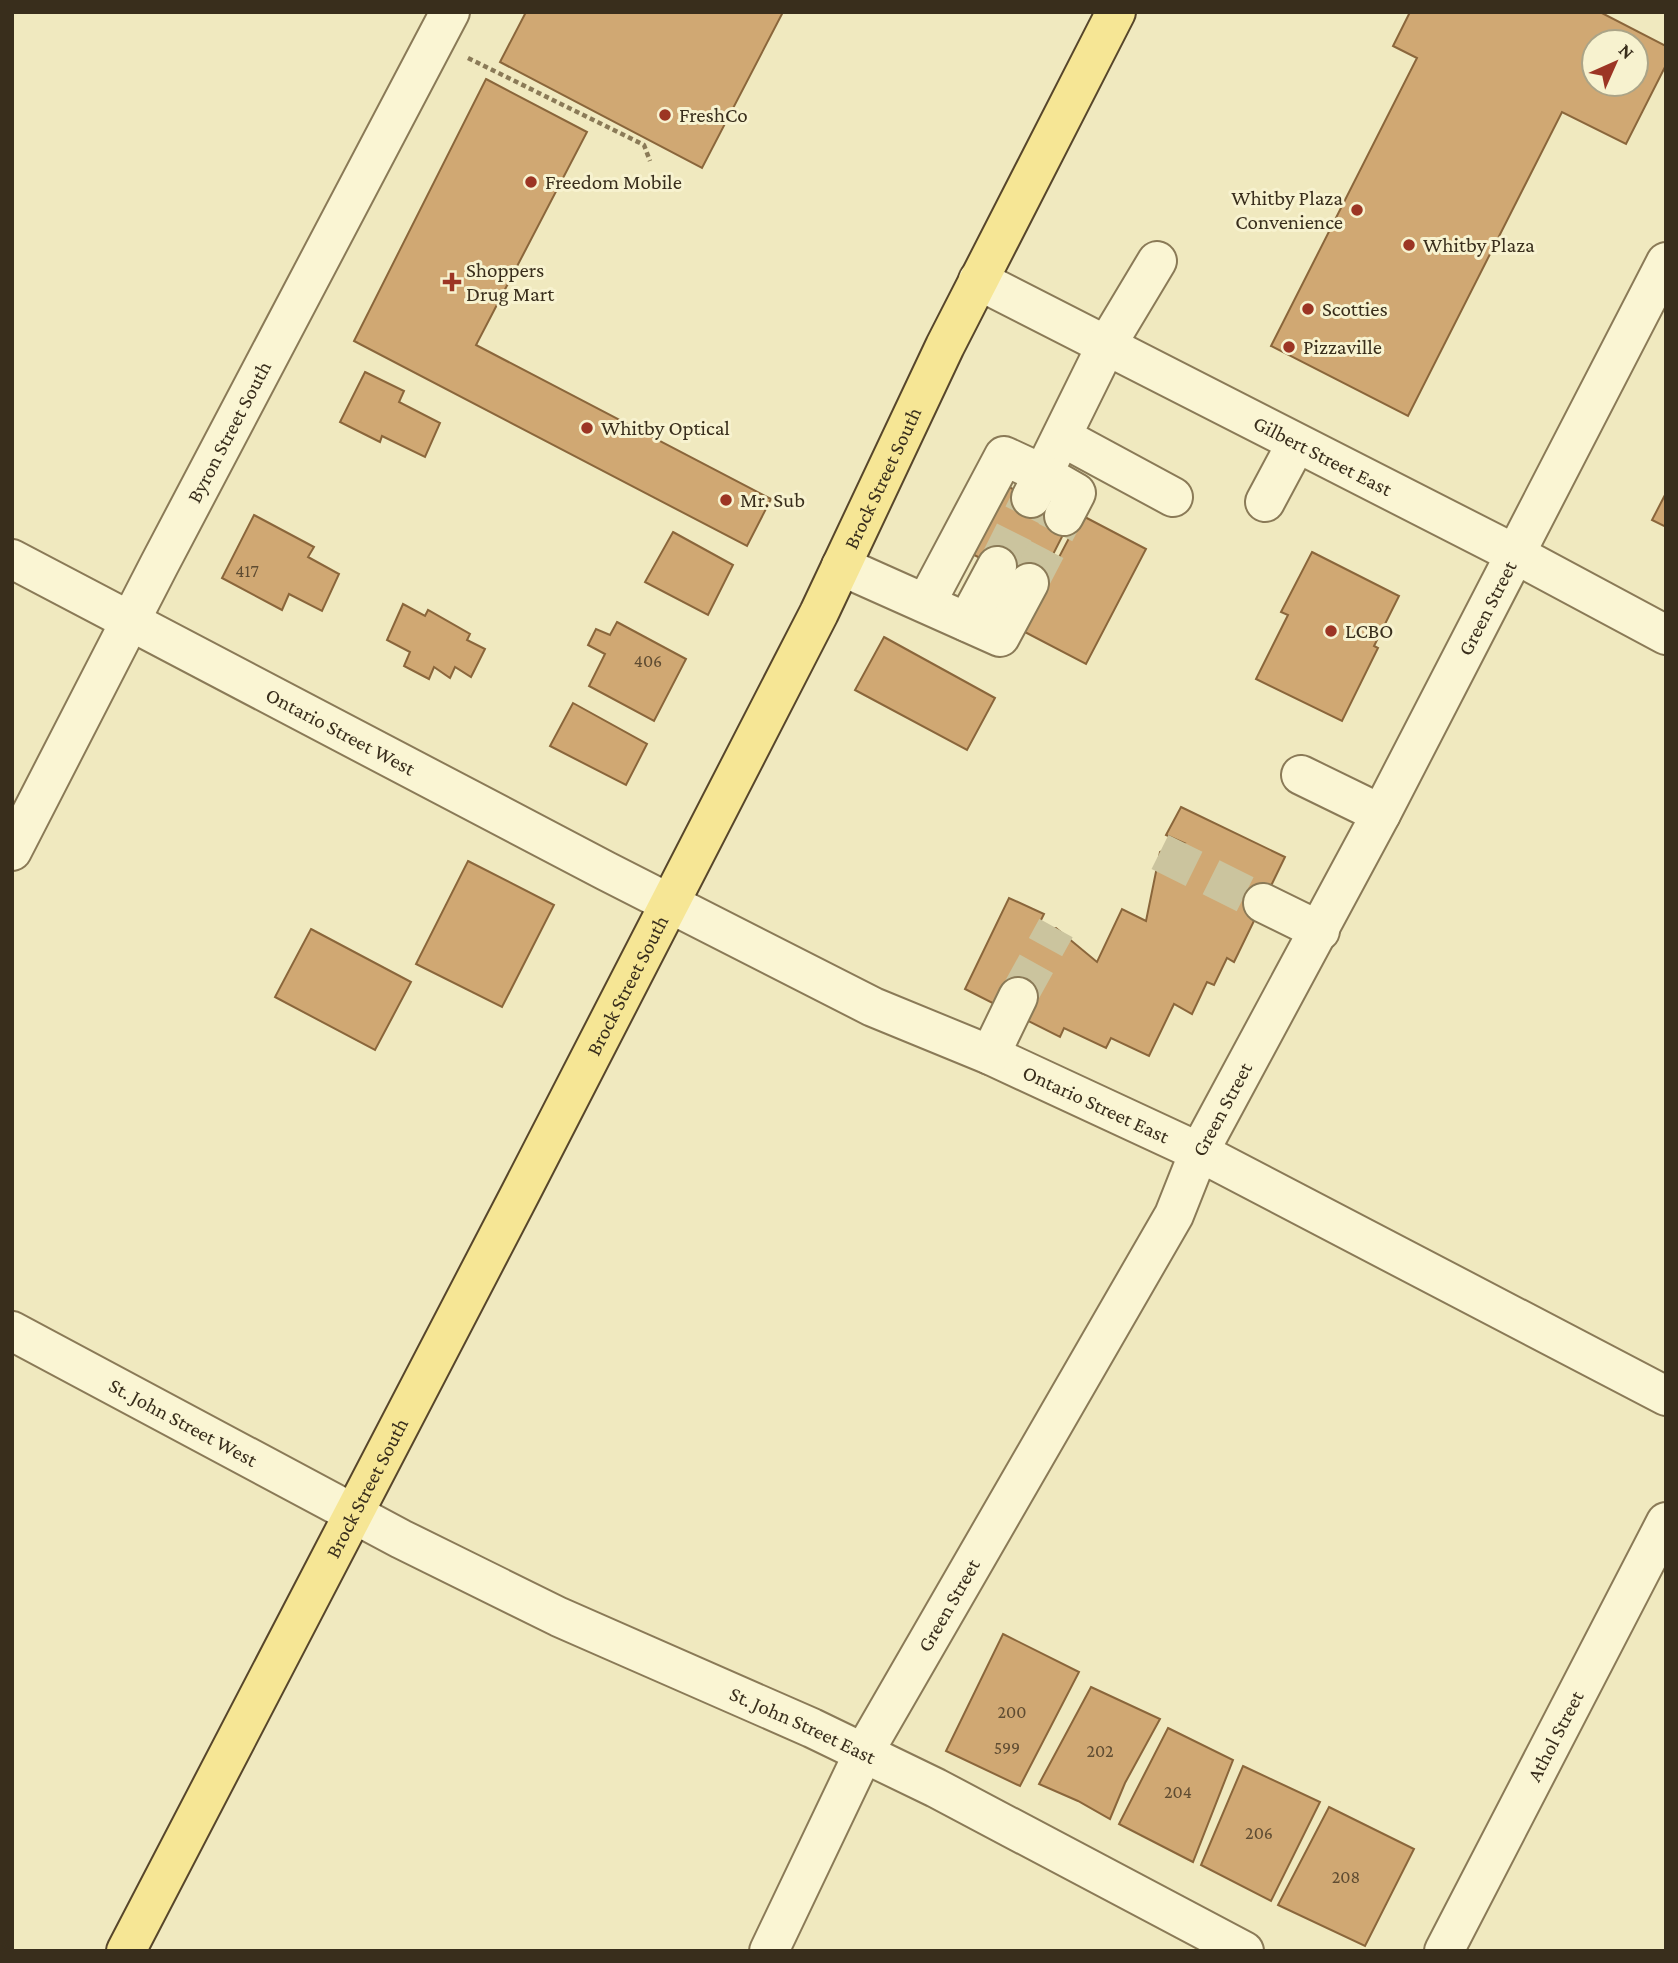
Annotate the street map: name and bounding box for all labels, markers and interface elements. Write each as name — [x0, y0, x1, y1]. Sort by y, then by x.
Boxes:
north arrow — [1580, 28, 1650, 98]
text: N — [1615, 39, 1639, 63]
place label: FreshCo — [679, 103, 748, 127]
marker: FreshCo — [657, 107, 673, 123]
place label: Freedom Mobile — [545, 170, 682, 194]
marker: Freedom Mobile — [523, 174, 539, 190]
place label: Whitby Plaza Convenience — [1231, 186, 1343, 234]
marker: Whitby Plaza Convenience — [1349, 202, 1365, 218]
place label: Whitby Plaza — [1423, 233, 1535, 257]
marker: Whitby Plaza — [1401, 237, 1417, 253]
place label: Shoppers Drug Mart — [466, 258, 555, 306]
marker: Shoppers Drug Mart — [444, 274, 460, 290]
place label: Scotties — [1322, 297, 1388, 321]
marker: Scotties — [1300, 301, 1316, 317]
place label: Pizzaville — [1303, 335, 1382, 359]
marker: Pizzaville — [1281, 339, 1297, 355]
street label: Byron Street South — [182, 357, 276, 507]
street label: Brock Street South — [839, 403, 926, 553]
street label: Gilbert Street East — [1249, 411, 1397, 502]
place label: Whitby Optical — [601, 416, 730, 440]
marker: Whitby Optical — [579, 420, 595, 436]
place label: Mr. Sub — [740, 488, 805, 512]
marker: Mr. Sub — [718, 492, 734, 508]
street label: Green Street — [1453, 556, 1522, 659]
house number: 417 — [235, 561, 259, 581]
place label: LCBO — [1345, 619, 1393, 643]
marker: LCBO — [1323, 623, 1339, 639]
house number: 406 — [634, 651, 662, 671]
street label: Ontario Street West — [262, 682, 420, 781]
street label: Brock Street South — [581, 911, 673, 1059]
street label: Green Street — [1187, 1057, 1258, 1160]
street label: Ontario Street East — [1019, 1060, 1174, 1149]
street label: St. John Street West — [105, 1373, 262, 1472]
street label: Brock Street South — [321, 1414, 413, 1562]
street label: Green Street — [913, 1554, 985, 1656]
street label: St. John Street East — [726, 1681, 881, 1770]
street label: Athol Street — [1522, 1686, 1589, 1786]
house number: 200 — [998, 1702, 1026, 1722]
house number: 599 — [994, 1738, 1020, 1758]
house number: 202 — [1086, 1741, 1114, 1761]
house number: 204 — [1164, 1782, 1192, 1802]
house number: 206 — [1245, 1823, 1273, 1843]
house number: 208 — [1332, 1867, 1360, 1887]

